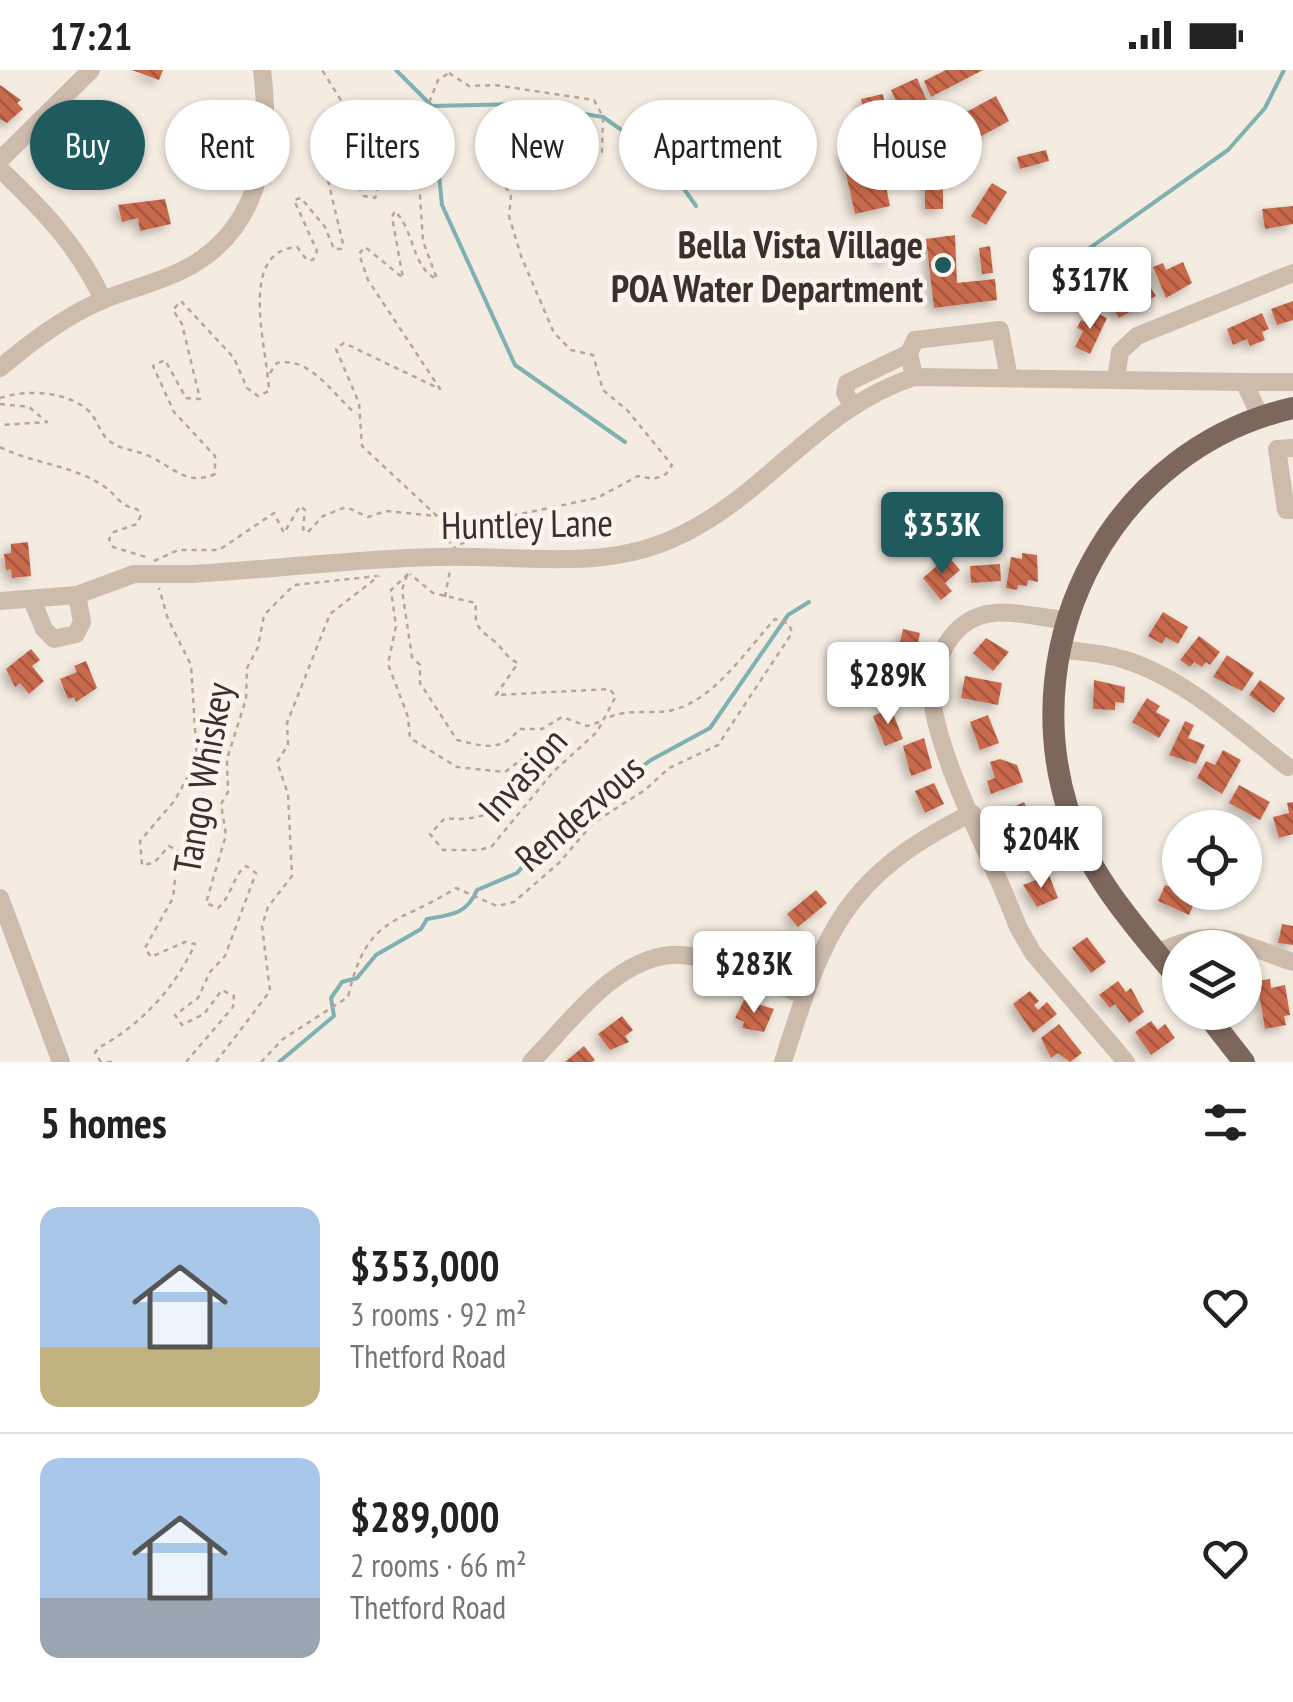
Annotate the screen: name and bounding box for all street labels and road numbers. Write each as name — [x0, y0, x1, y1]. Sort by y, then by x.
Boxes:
street label: Huntley Lane — [441, 497, 613, 549]
street label: Tango Whiskey — [161, 678, 243, 877]
street label: Invasion — [467, 717, 577, 831]
street label: Rendezvous — [504, 743, 654, 881]

